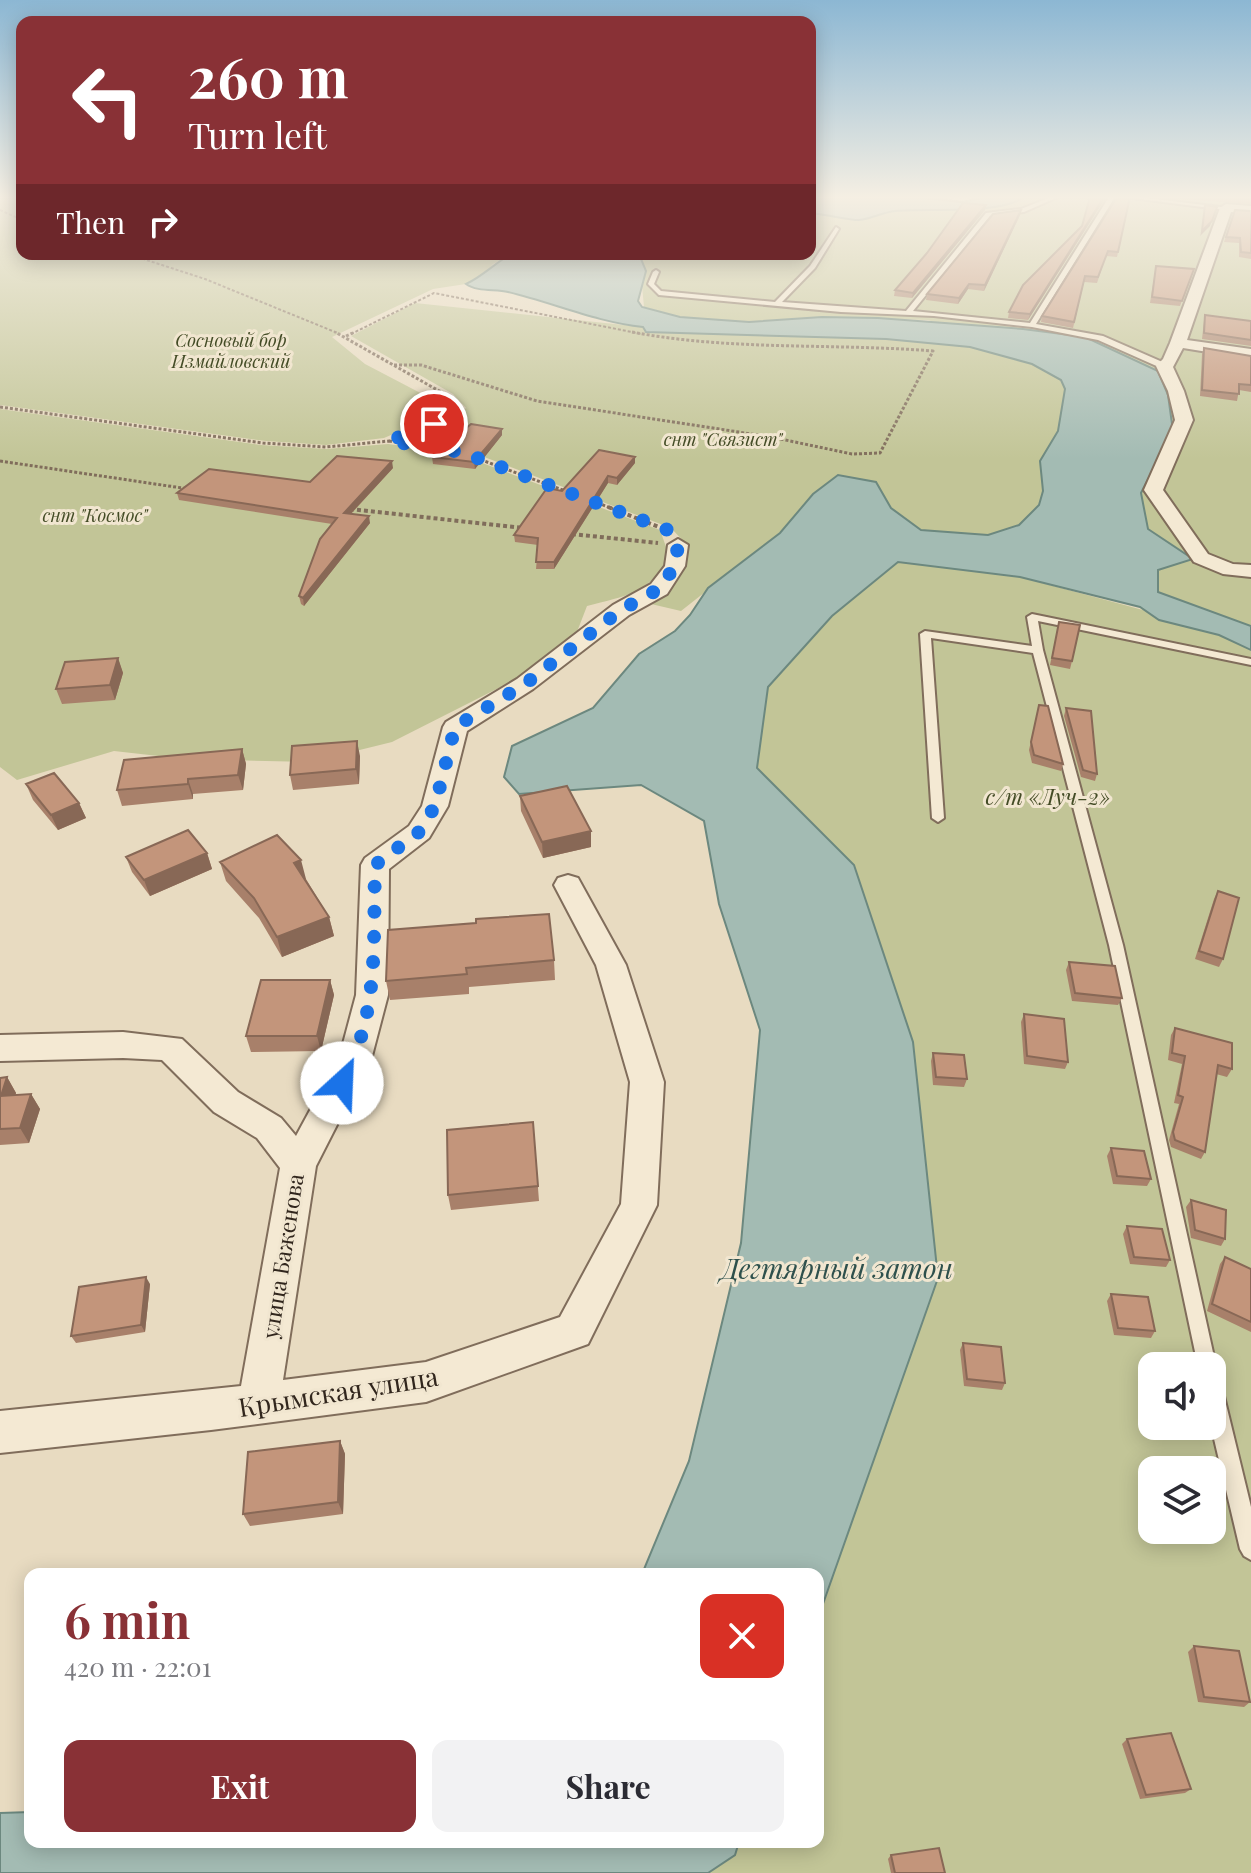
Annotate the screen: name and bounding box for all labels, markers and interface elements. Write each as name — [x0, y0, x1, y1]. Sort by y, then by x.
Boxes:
text: 260 m — [188, 38, 349, 113]
icon: left — [56, 48, 160, 152]
text: Turn left — [188, 110, 327, 158]
icon: right — [141, 200, 185, 244]
text: Then — [56, 202, 125, 242]
park label: Сосновый бор Измайловский — [170, 328, 291, 373]
pin — [400, 390, 468, 458]
icon: arrive — [412, 402, 456, 446]
park label: снт "Связист" — [664, 427, 784, 451]
park label: снт "Космос" — [43, 503, 149, 527]
park label: с/т «Луч-2» — [986, 781, 1110, 811]
position arrow — [300, 1041, 384, 1125]
street label: улица Баженова — [254, 1171, 310, 1342]
water label: Дегтярный затон — [716, 1249, 953, 1286]
map controls — [1138, 1352, 1226, 1544]
button: sound — [1138, 1352, 1226, 1440]
street label: Крымская улица — [236, 1358, 440, 1424]
button: layers — [1138, 1456, 1226, 1544]
text: 6 min — [64, 1587, 190, 1651]
button: close — [700, 1594, 784, 1678]
text: 420 m · 22:01 — [64, 1649, 211, 1684]
button: Exit — [64, 1740, 416, 1832]
button: Share — [432, 1740, 784, 1832]

